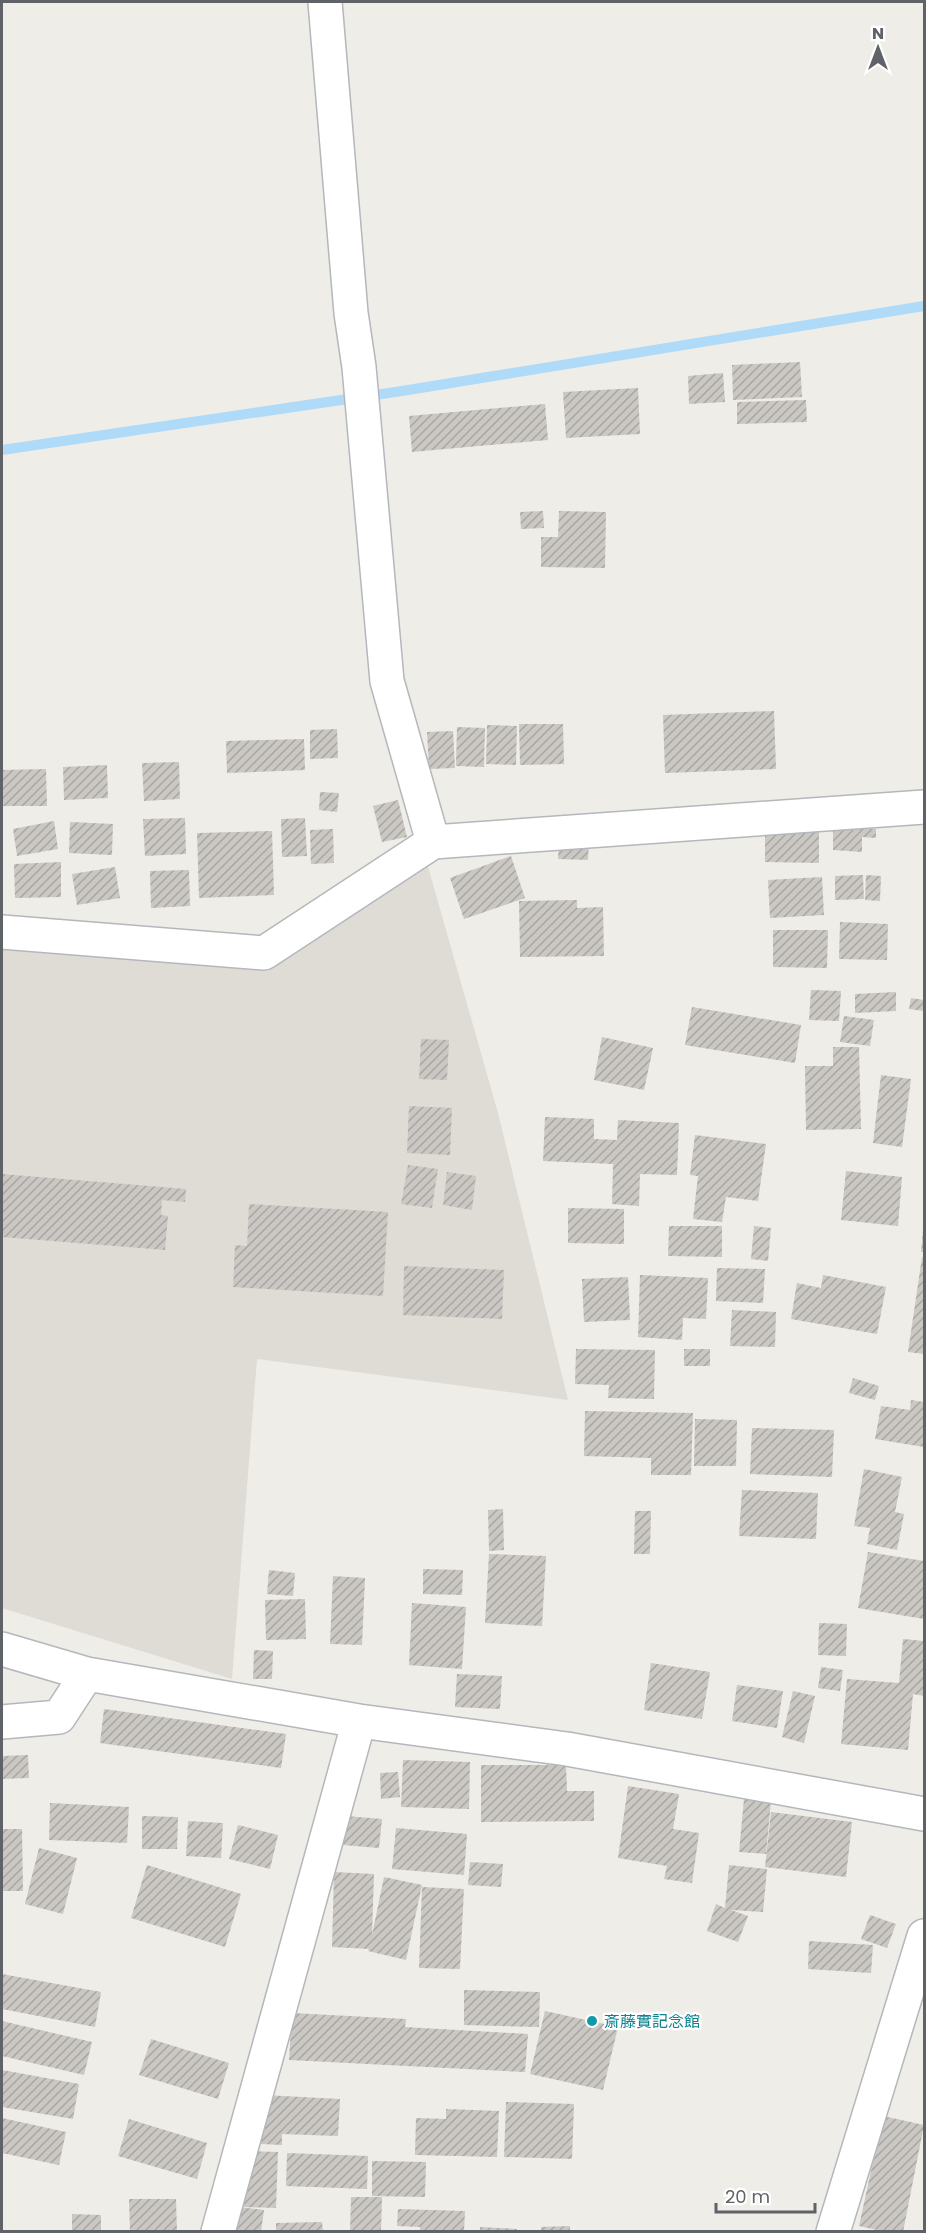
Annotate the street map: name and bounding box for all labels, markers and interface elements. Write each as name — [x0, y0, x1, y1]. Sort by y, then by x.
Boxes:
north arrow — [848, 18, 908, 78]
text: N — [872, 22, 884, 45]
place label: 斎藤實記念館 — [604, 2010, 700, 2033]
marker: 斎藤實記念館 — [585, 2014, 599, 2028]
scale bar — [716, 2176, 815, 2214]
text: 20 m — [725, 2184, 770, 2209]

